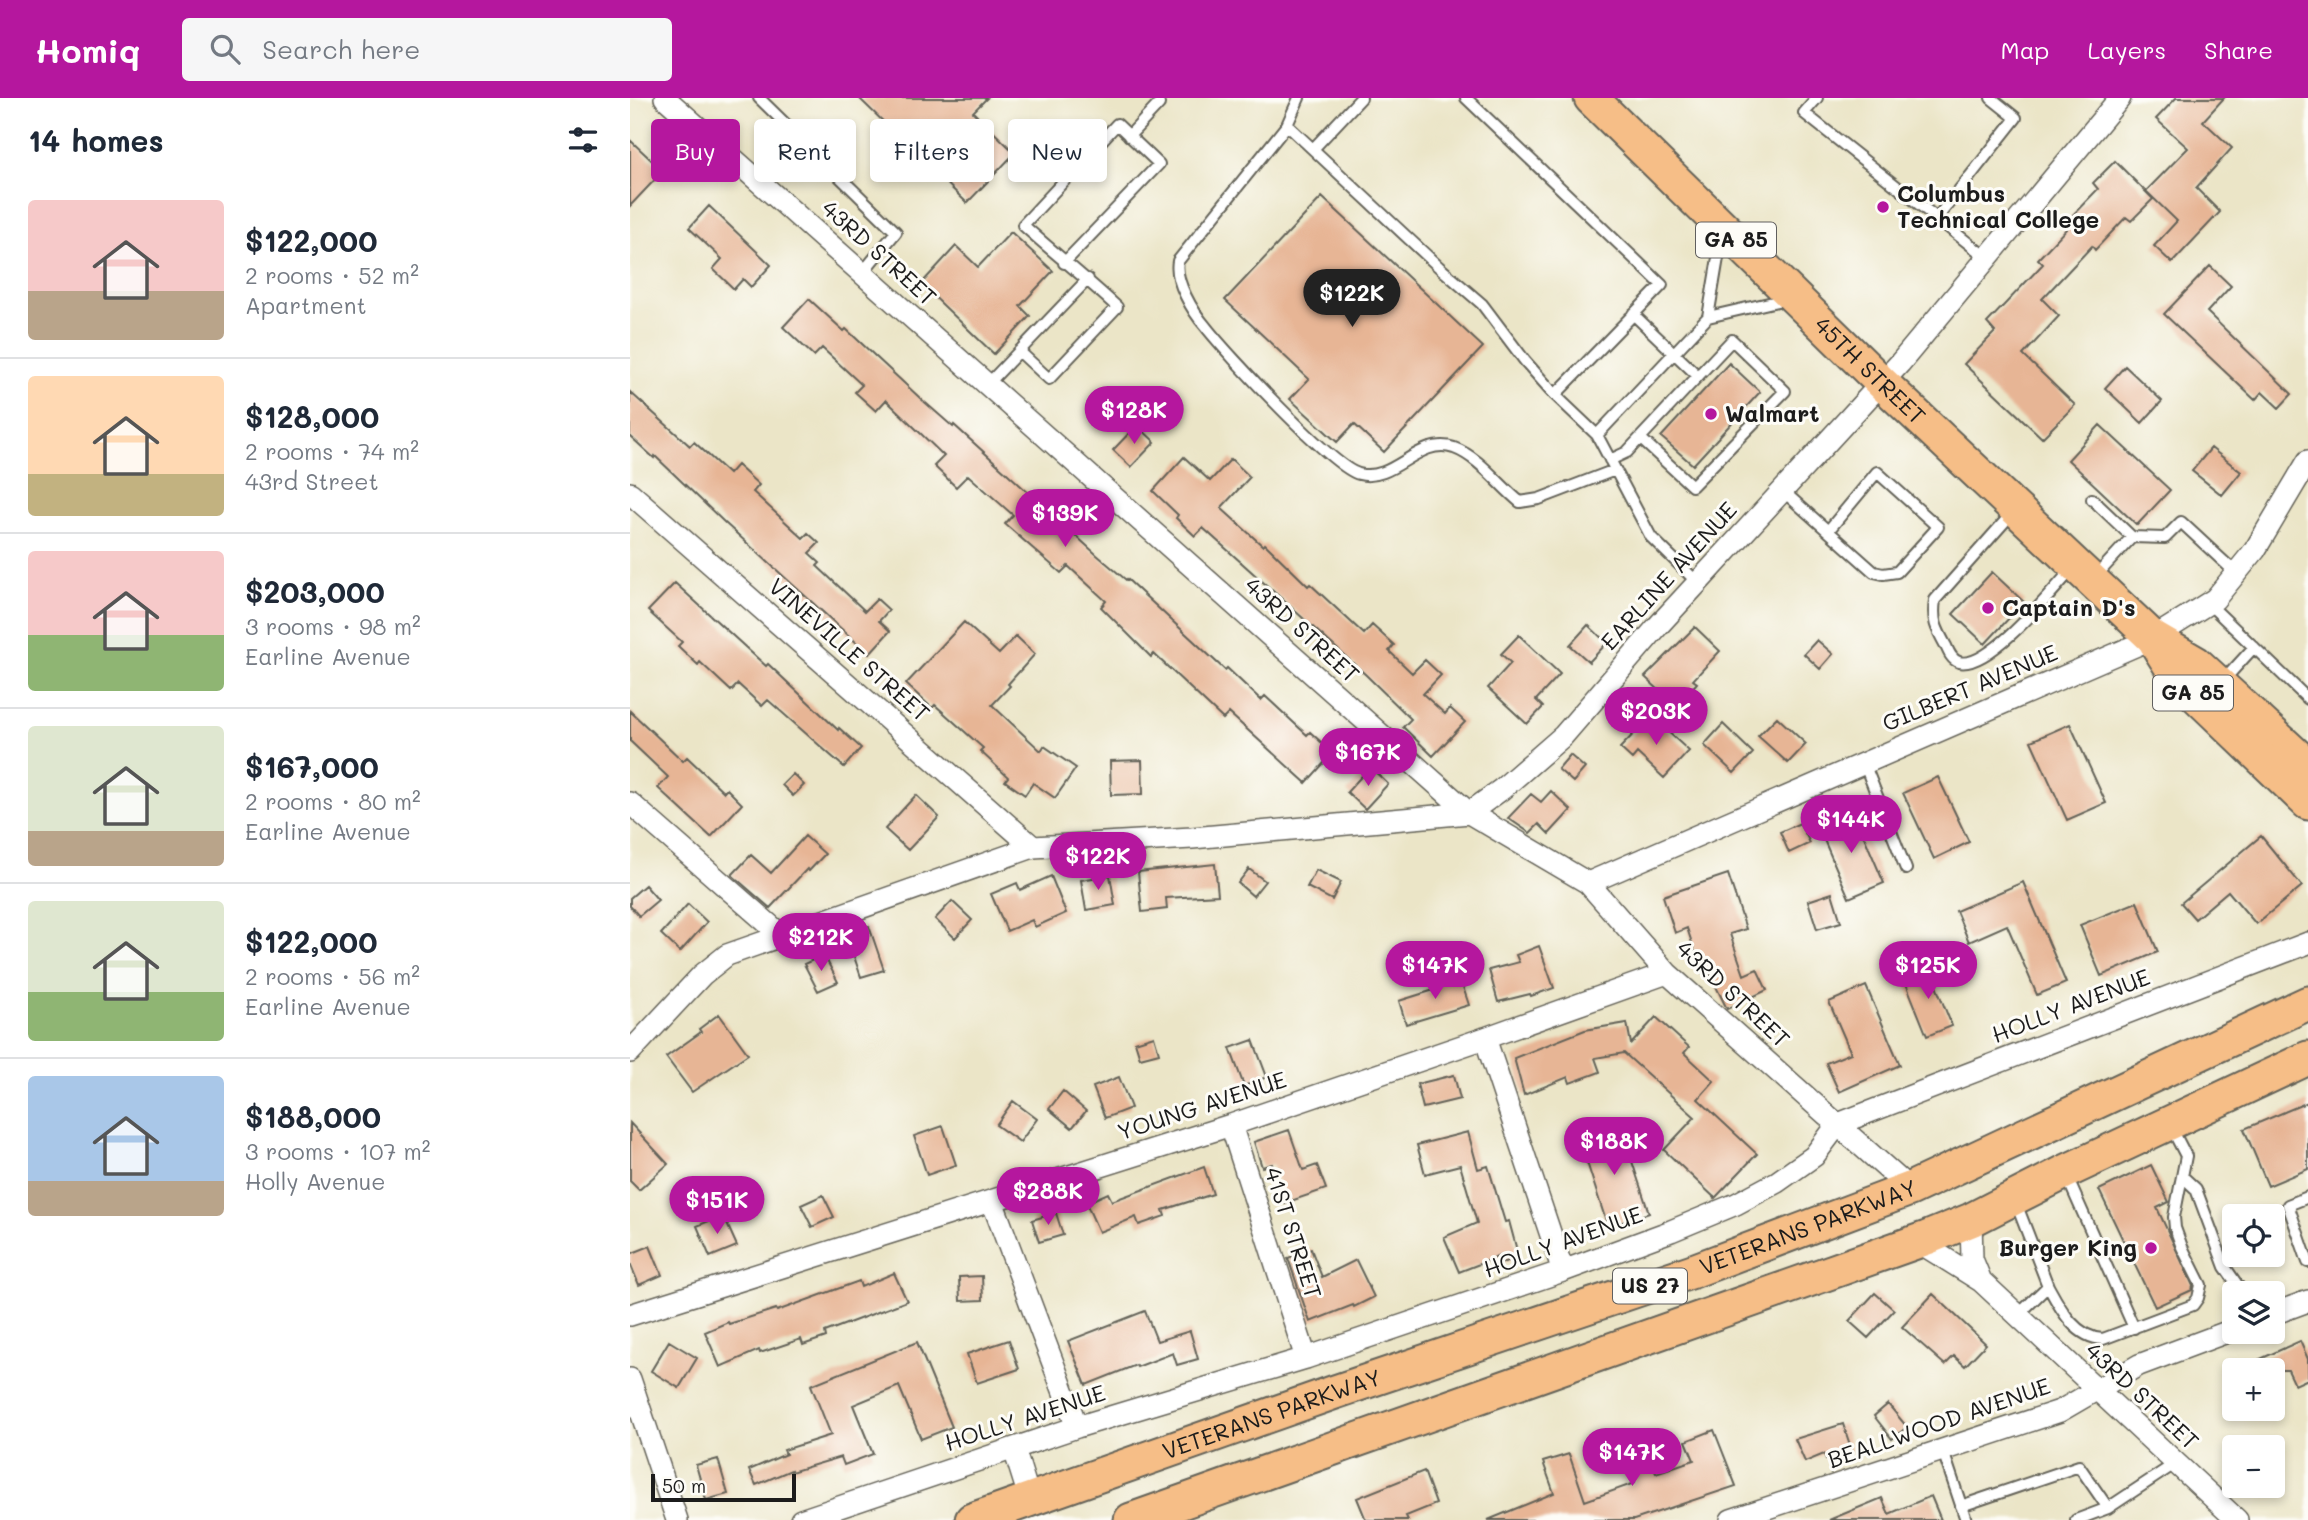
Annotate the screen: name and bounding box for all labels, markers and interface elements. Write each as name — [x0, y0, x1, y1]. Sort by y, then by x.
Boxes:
search box — [182, 18, 672, 81]
text: Homiq — [35, 28, 140, 71]
icon: search — [206, 30, 244, 68]
text: Search here — [262, 32, 420, 66]
text: Map — [2001, 34, 2049, 65]
text: Layers — [2087, 34, 2166, 65]
text: Share — [2204, 34, 2273, 65]
chip: Buy — [651, 119, 740, 182]
chip: Rent — [754, 119, 856, 182]
chip: Filters — [870, 119, 994, 182]
chip: New — [1008, 119, 1107, 182]
text: 14 homes — [28, 120, 164, 160]
icon: filters — [564, 121, 602, 159]
place label: Columbus Technical College — [1897, 178, 2099, 234]
street label: 43RD STREET — [816, 193, 943, 312]
marker: Columbus Technical College — [1875, 199, 1891, 215]
text: $122,000 — [245, 220, 377, 260]
road number: GA 85 — [1696, 222, 1776, 258]
icon: home — [84, 228, 168, 312]
text: 2 rooms · 52 m² — [245, 260, 419, 290]
pin: $122K — [1303, 270, 1401, 329]
text: $122K — [1319, 277, 1385, 307]
text: Apartment — [245, 290, 367, 320]
street label: 45TH STREET — [1809, 309, 1933, 430]
pin: $128K — [1085, 386, 1183, 446]
text: $128K — [1101, 394, 1167, 424]
text: $128,000 — [245, 396, 379, 436]
place label: Walmart — [1725, 398, 1820, 428]
icon: home — [84, 404, 168, 488]
marker: Walmart — [1703, 406, 1719, 422]
text: 2 rooms · 74 m² — [245, 436, 419, 466]
text: 43rd Street — [245, 466, 379, 496]
pin: $139K — [1016, 490, 1114, 549]
street label: EARLINE AVENUE — [1594, 495, 1743, 656]
text: $139K — [1031, 497, 1099, 527]
street label: 43RD STREET — [1239, 570, 1366, 689]
text: $203,000 — [245, 571, 385, 611]
street label: VINEVILLE STREET — [763, 571, 937, 728]
icon: home — [84, 579, 168, 663]
place label: Captain D's — [2002, 592, 2136, 622]
marker: Captain D's — [1980, 600, 1996, 616]
text: 3 rooms · 98 m² — [245, 611, 421, 641]
street label: GILBERT AVENUE — [1877, 637, 2062, 738]
text: Earline Avenue — [245, 641, 411, 671]
road number: GA 85 — [2153, 676, 2233, 710]
pin: $203K — [1607, 688, 1705, 747]
text: $203K — [1621, 695, 1691, 725]
pin: $167K — [1319, 728, 1417, 788]
text: $167K — [1335, 736, 1401, 766]
text: $167,000 — [245, 746, 379, 786]
icon: home — [84, 754, 168, 838]
text: 2 rooms · 80 m² — [245, 786, 421, 816]
pin: $144K — [1802, 796, 1900, 855]
text: $144K — [1817, 803, 1885, 833]
text: Earline Avenue — [245, 816, 411, 846]
pin: $122K — [1049, 832, 1147, 892]
text: $122K — [1065, 840, 1131, 870]
pin: $212K — [772, 914, 870, 973]
text: $122,000 — [245, 921, 377, 961]
text: $212K — [788, 921, 854, 951]
icon: home — [84, 929, 168, 1013]
street label: 43RD STREET — [1671, 933, 1797, 1054]
pin: $147K — [1386, 942, 1484, 1001]
pin: $125K — [1879, 942, 1977, 1001]
text: $147K — [1402, 949, 1468, 979]
text: $125K — [1895, 949, 1961, 979]
text: 2 rooms · 56 m² — [245, 961, 420, 991]
street label: HOLLY AVENUE — [1987, 961, 2154, 1049]
text: Earline Avenue — [245, 991, 411, 1021]
street label: YOUNG AVENUE — [1113, 1064, 1290, 1146]
text: $188,000 — [245, 1096, 381, 1136]
icon: home — [84, 1104, 168, 1188]
pin: $188K — [1565, 1118, 1663, 1177]
text: $188K — [1580, 1125, 1648, 1155]
text: 3 rooms · 107 m² — [245, 1136, 431, 1166]
street label: 41ST STREET — [1259, 1163, 1329, 1302]
text: Holly Avenue — [245, 1166, 386, 1196]
pin: $288K — [999, 1168, 1097, 1227]
street label: VETERANS PARKWAY — [1695, 1172, 1921, 1281]
text: $288K — [1013, 1175, 1083, 1205]
pin: $151K — [668, 1176, 766, 1236]
text: $151K — [685, 1184, 749, 1214]
street label: HOLLY AVENUE — [1479, 1198, 1646, 1284]
map controls — [2222, 1204, 2285, 1498]
button: locate — [2222, 1204, 2285, 1267]
place label: Burger King — [1999, 1232, 2137, 1262]
marker: Burger King — [2143, 1240, 2159, 1256]
road number: US 27 — [1613, 1268, 1687, 1304]
button: layers — [2222, 1281, 2285, 1344]
street label: 43RD STREET — [2080, 1335, 2206, 1456]
button: + — [2222, 1358, 2285, 1421]
street label: VETERANS PARKWAY — [1158, 1361, 1385, 1466]
street label: BEALLWOOD AVENUE — [1823, 1370, 2054, 1474]
street label: HOLLY AVENUE — [941, 1377, 1109, 1457]
pin: $147K — [1583, 1428, 1681, 1488]
button: − — [2222, 1435, 2285, 1498]
text: $147K — [1599, 1436, 1665, 1466]
scale bar — [651, 1471, 796, 1503]
text: 50 m — [662, 1473, 706, 1498]

